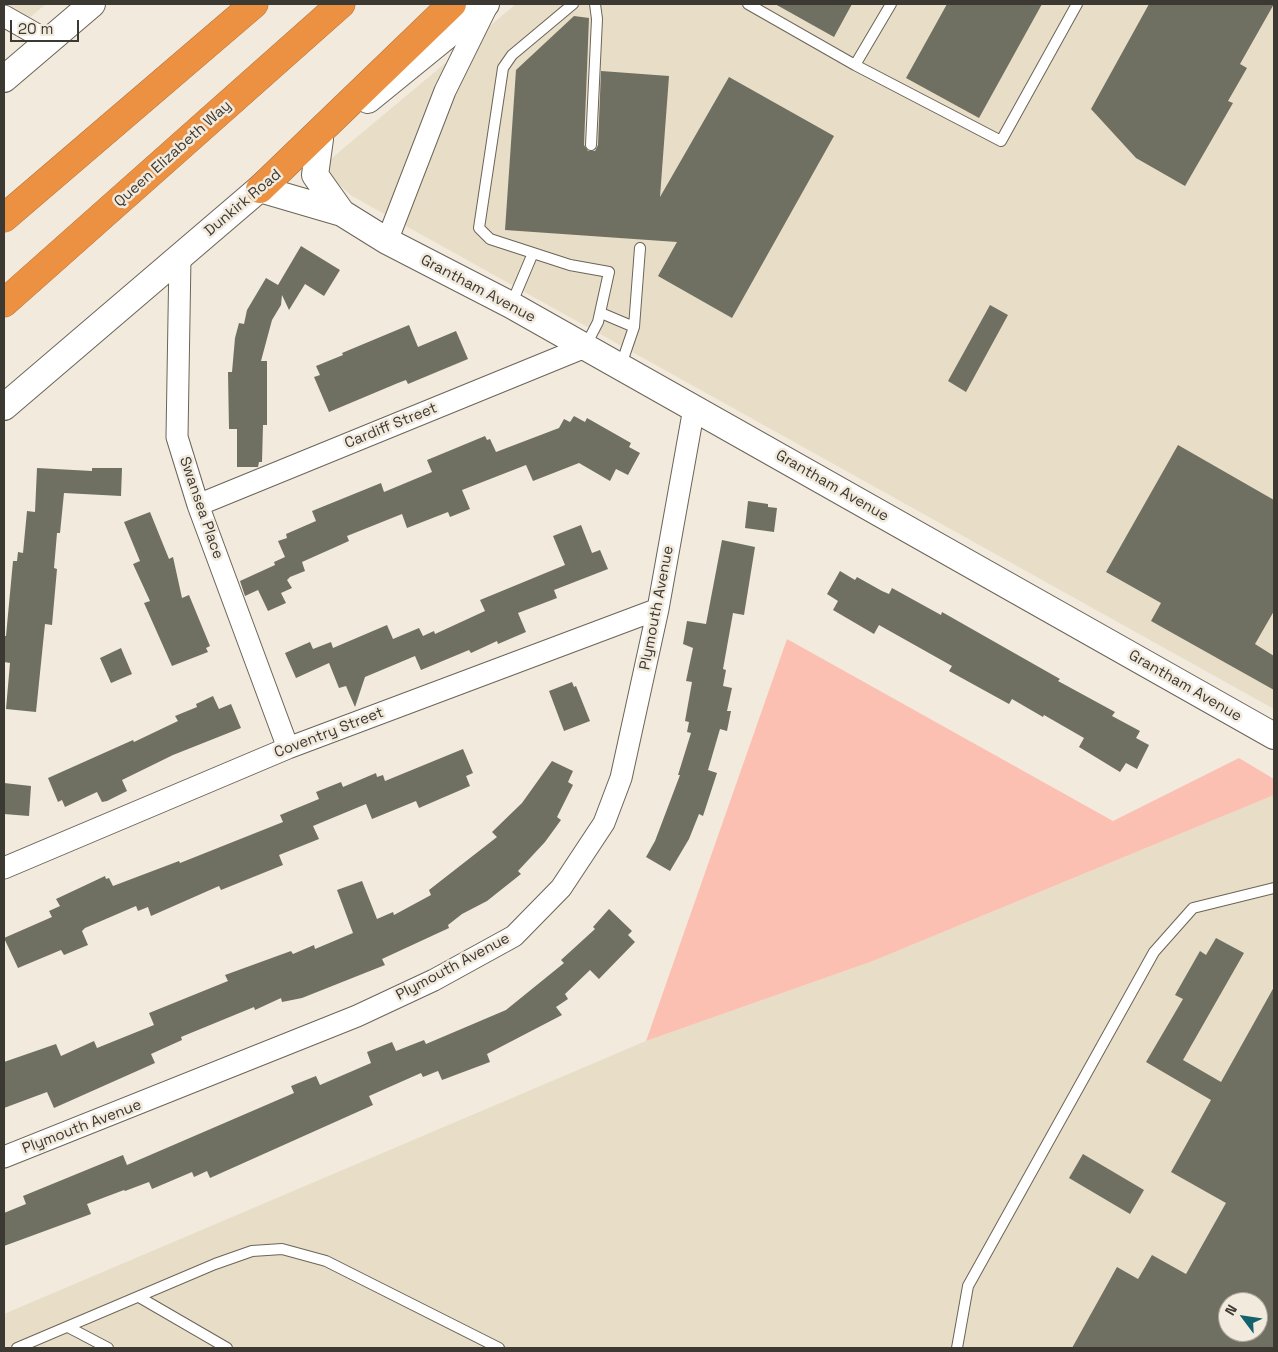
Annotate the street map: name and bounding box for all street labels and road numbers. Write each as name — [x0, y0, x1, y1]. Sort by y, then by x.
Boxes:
street label: Queen Elizabeth Way — [111, 97, 235, 211]
street label: Dunkirk Road — [201, 166, 285, 240]
street label: Grantham Avenue — [418, 251, 538, 327]
street label: Cardiff Street — [342, 399, 440, 453]
street label: Grantham Avenue — [772, 446, 892, 526]
street label: Swansea Place — [175, 454, 227, 562]
street label: Plymouth Avenue — [636, 544, 678, 672]
street label: Grantham Avenue — [1125, 646, 1245, 726]
street label: Coventry Street — [272, 704, 386, 762]
street label: Plymouth Avenue — [393, 929, 513, 1005]
street label: Plymouth Avenue — [20, 1096, 144, 1158]

